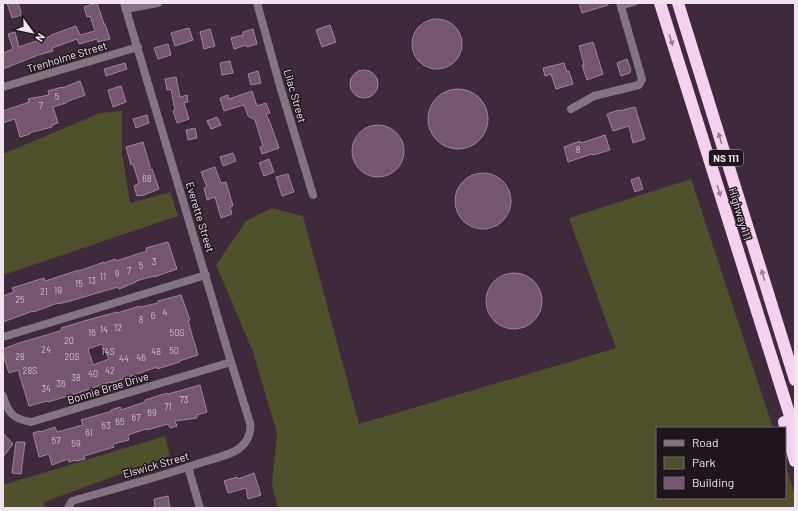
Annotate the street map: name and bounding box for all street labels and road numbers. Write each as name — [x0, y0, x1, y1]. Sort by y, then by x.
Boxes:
street label: Trenholme Street — [25, 38, 108, 75]
street label: Lilac Street — [282, 68, 309, 124]
road number: NS 111 — [709, 150, 743, 166]
street label: Everette Street — [184, 180, 217, 254]
street label: Highway 111 — [726, 186, 755, 242]
street label: Bonnie Brae Drive — [65, 369, 150, 406]
street label: Elswick Street — [121, 449, 191, 480]

